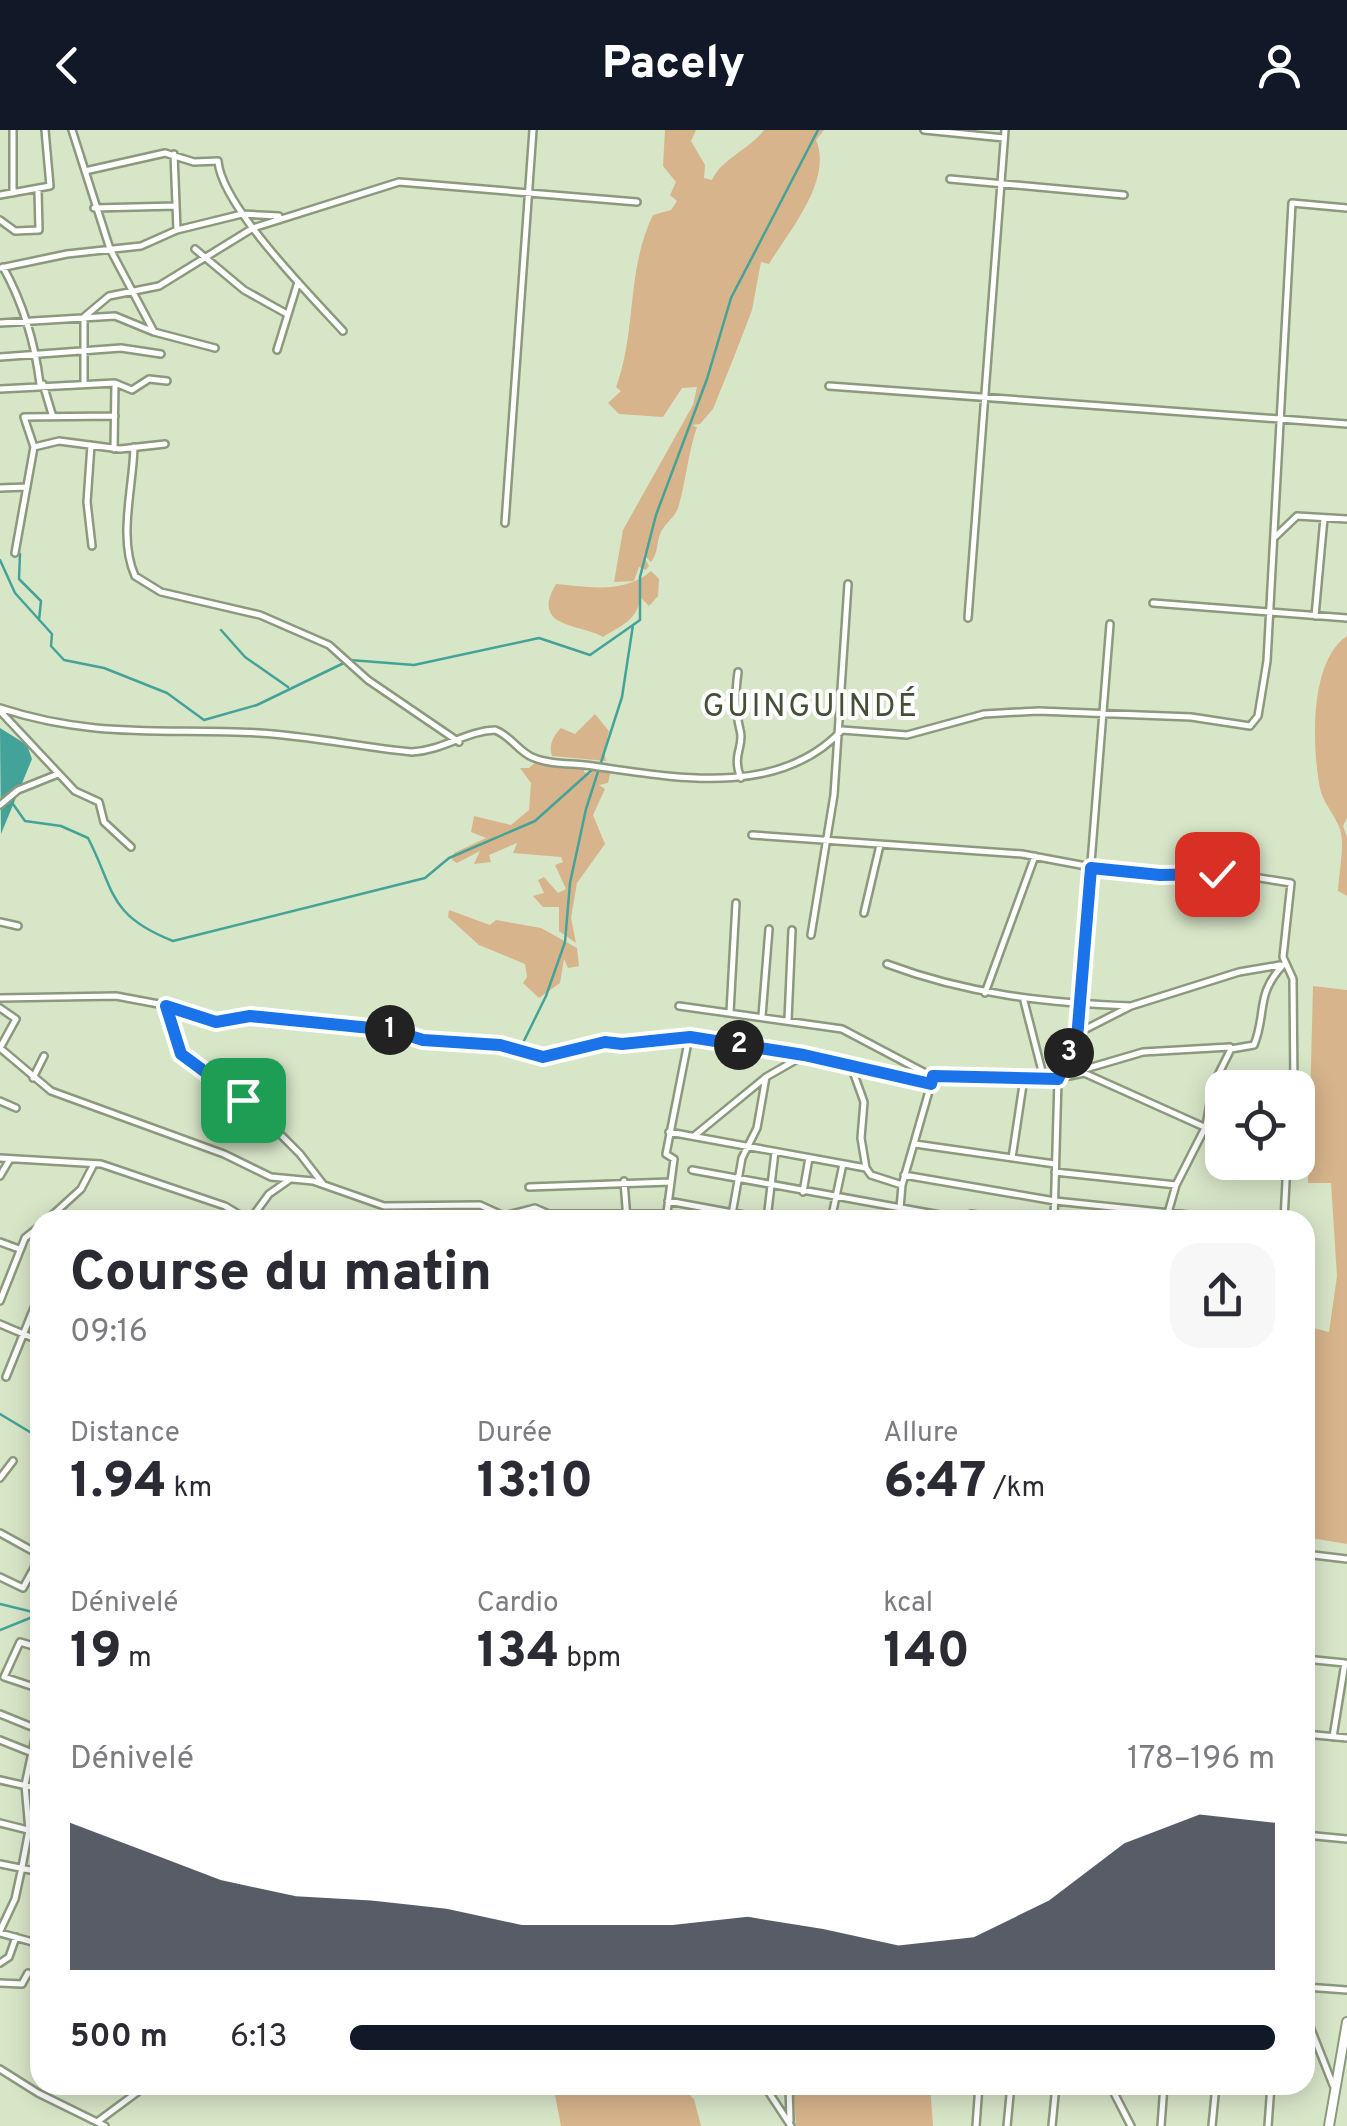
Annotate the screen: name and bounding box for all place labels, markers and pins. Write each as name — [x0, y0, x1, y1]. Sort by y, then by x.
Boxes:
pin — [1175, 832, 1260, 917]
pin: 1 — [365, 1005, 415, 1055]
pin: 2 — [714, 1020, 764, 1070]
pin: 3 — [1044, 1028, 1094, 1078]
pin — [201, 1058, 286, 1143]

